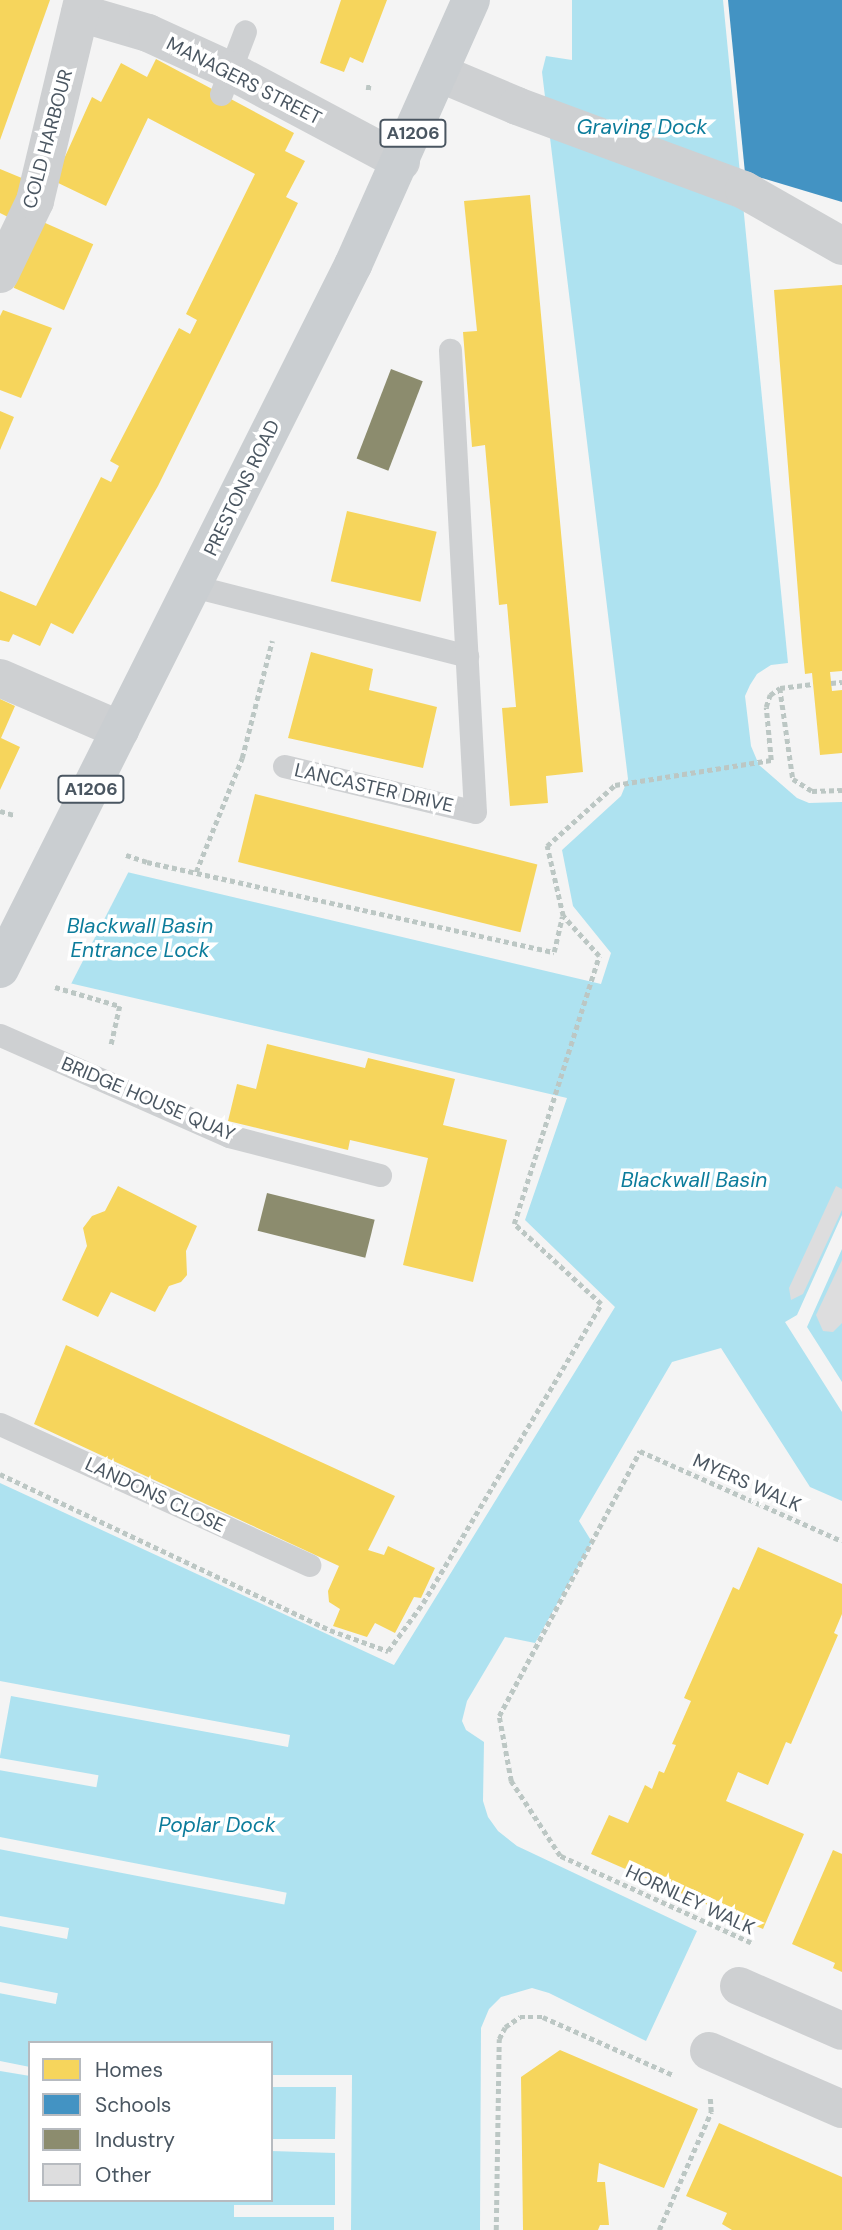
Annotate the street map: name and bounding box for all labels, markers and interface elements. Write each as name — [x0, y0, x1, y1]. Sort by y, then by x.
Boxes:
street label: MANAGERS STREET — [163, 32, 325, 130]
street label: COLD HARBOUR — [18, 67, 78, 211]
water label: Graving Dock — [577, 114, 707, 140]
road number: A1206 — [378, 118, 448, 148]
street label: PRESTONS ROAD — [199, 416, 285, 560]
street label: LANCASTER DRIVE — [292, 759, 456, 817]
road number: A1206 — [56, 774, 126, 804]
water label: Blackwall Basin Entrance Lock — [67, 913, 213, 963]
street label: BRIDGE HOUSE QUAY — [58, 1052, 238, 1146]
water label: Blackwall Basin — [621, 1167, 767, 1193]
street label: MYERS WALK — [689, 1449, 805, 1517]
street label: LANDONS CLOSE — [81, 1453, 229, 1537]
water label: Poplar Dock — [158, 1812, 276, 1838]
street label: HORNLEY WALK — [622, 1860, 758, 1940]
legend — [28, 2041, 273, 2202]
text: Homes — [95, 2056, 163, 2084]
text: Schools — [95, 2091, 171, 2119]
text: Industry — [95, 2126, 175, 2154]
text: Other — [95, 2161, 151, 2189]

